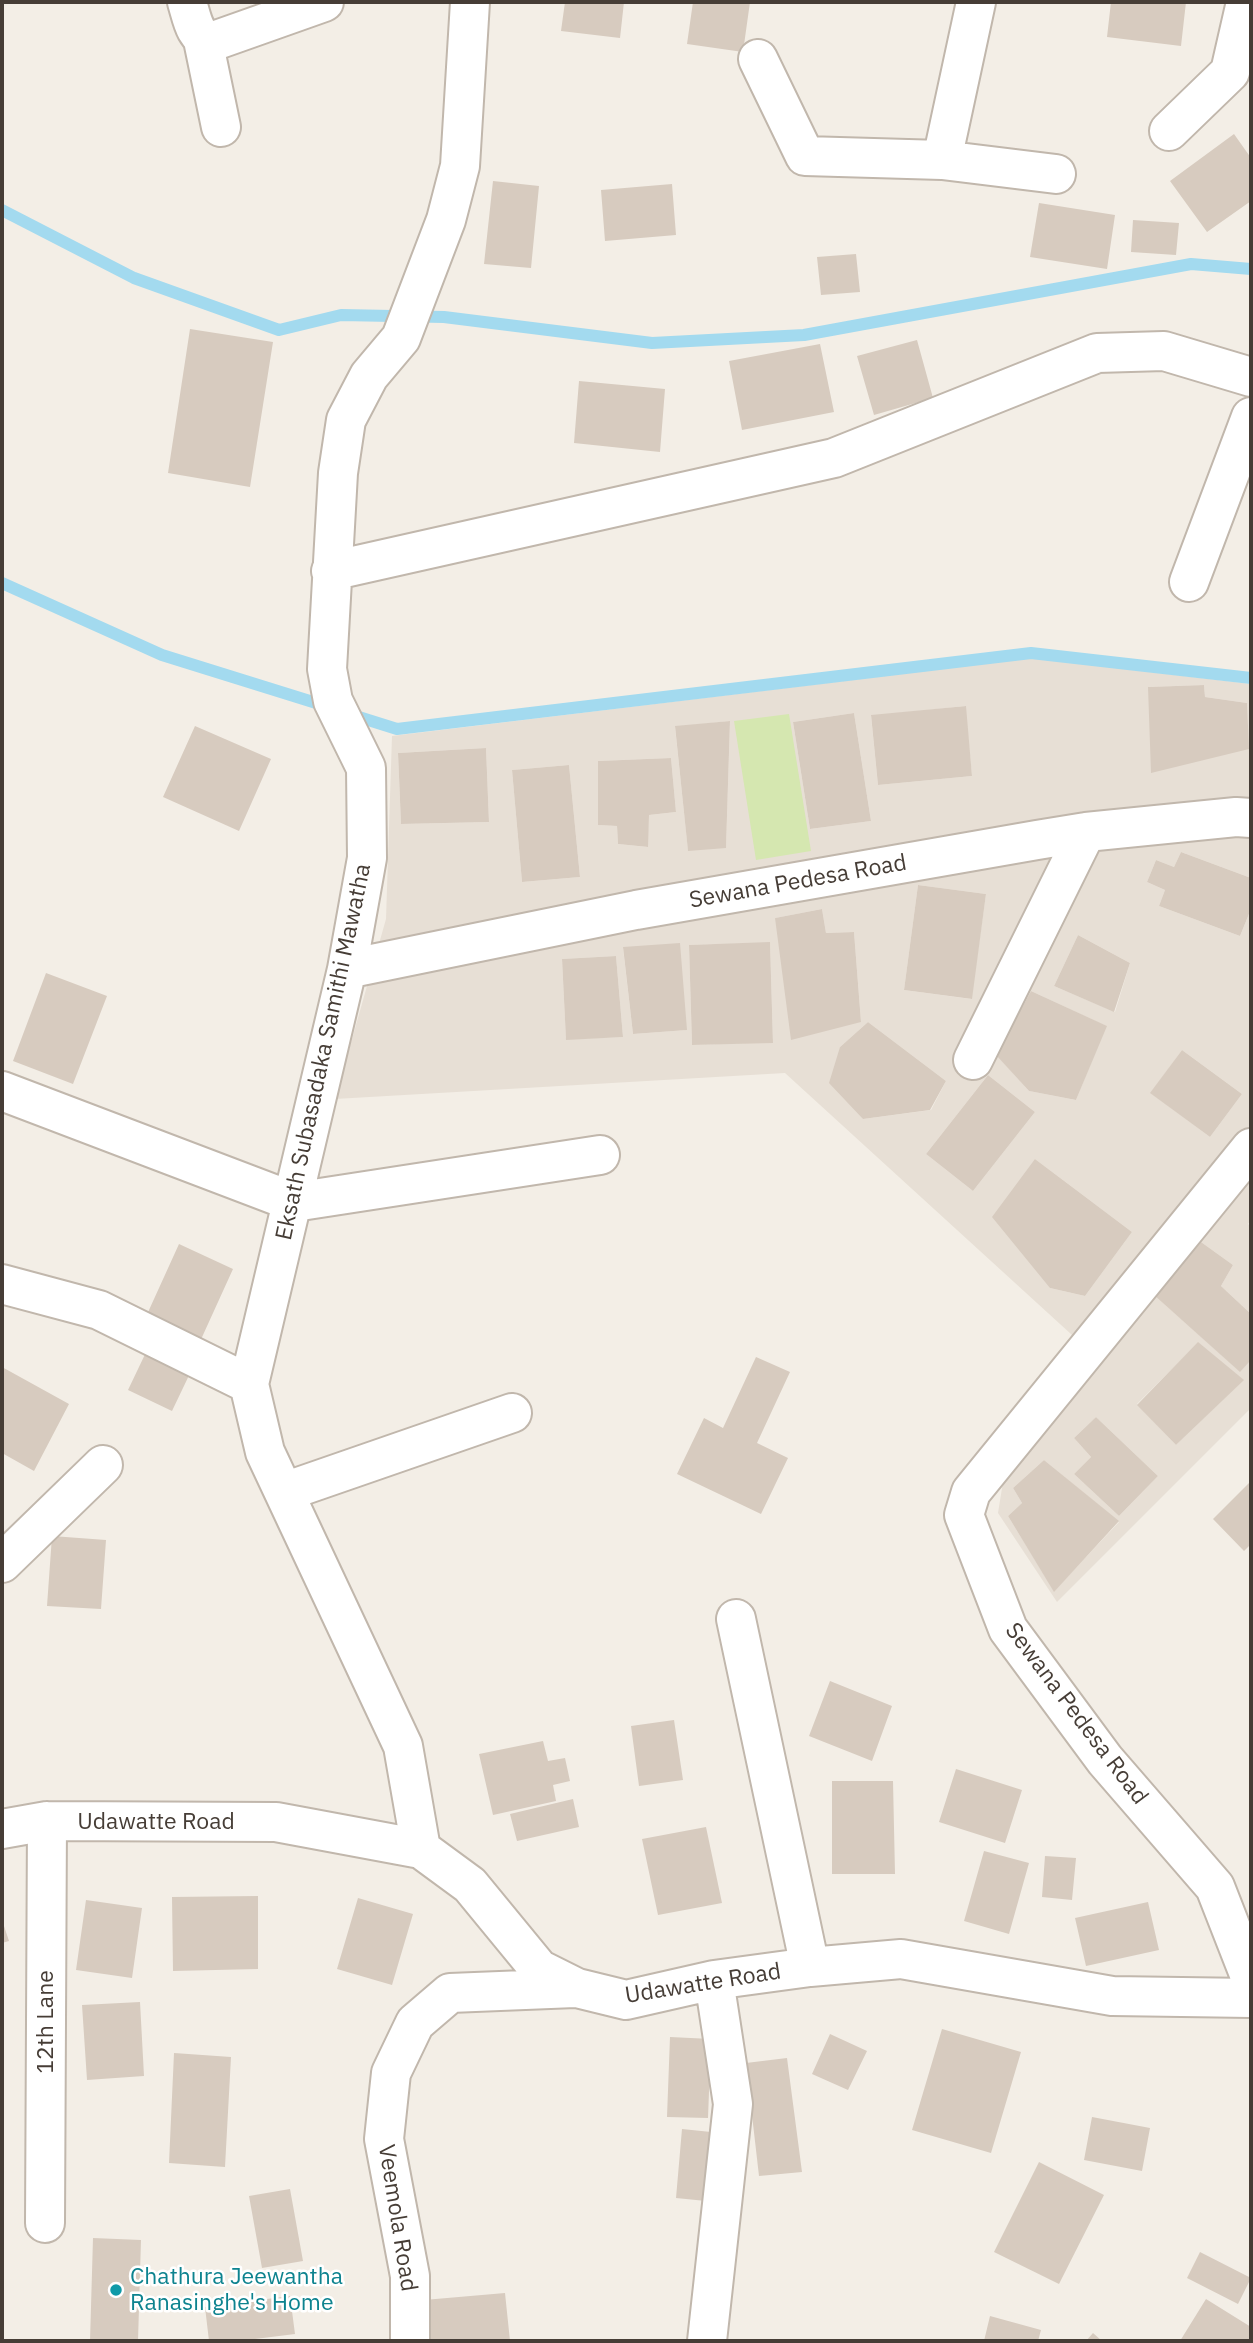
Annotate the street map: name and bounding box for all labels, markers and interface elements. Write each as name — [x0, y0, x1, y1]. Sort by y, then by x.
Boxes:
street label: Sewana Pedesa Road — [687, 849, 909, 915]
street label: Eksath Subasadaka Samithi Mawatha — [271, 861, 377, 1243]
street label: Sewana Pedesa Road — [999, 1618, 1153, 1810]
street label: Udawatte Road — [77, 1808, 235, 1836]
street label: Udawatte Road — [623, 1958, 783, 2010]
street label: 12th Lane — [32, 1970, 60, 2074]
street label: Veemola Road — [372, 2143, 422, 2293]
place label: Chathura Jeewantha Ranasinghe's Home — [130, 2263, 343, 2317]
marker: Chathura Jeewantha Ranasinghe's Home — [108, 2282, 124, 2298]

